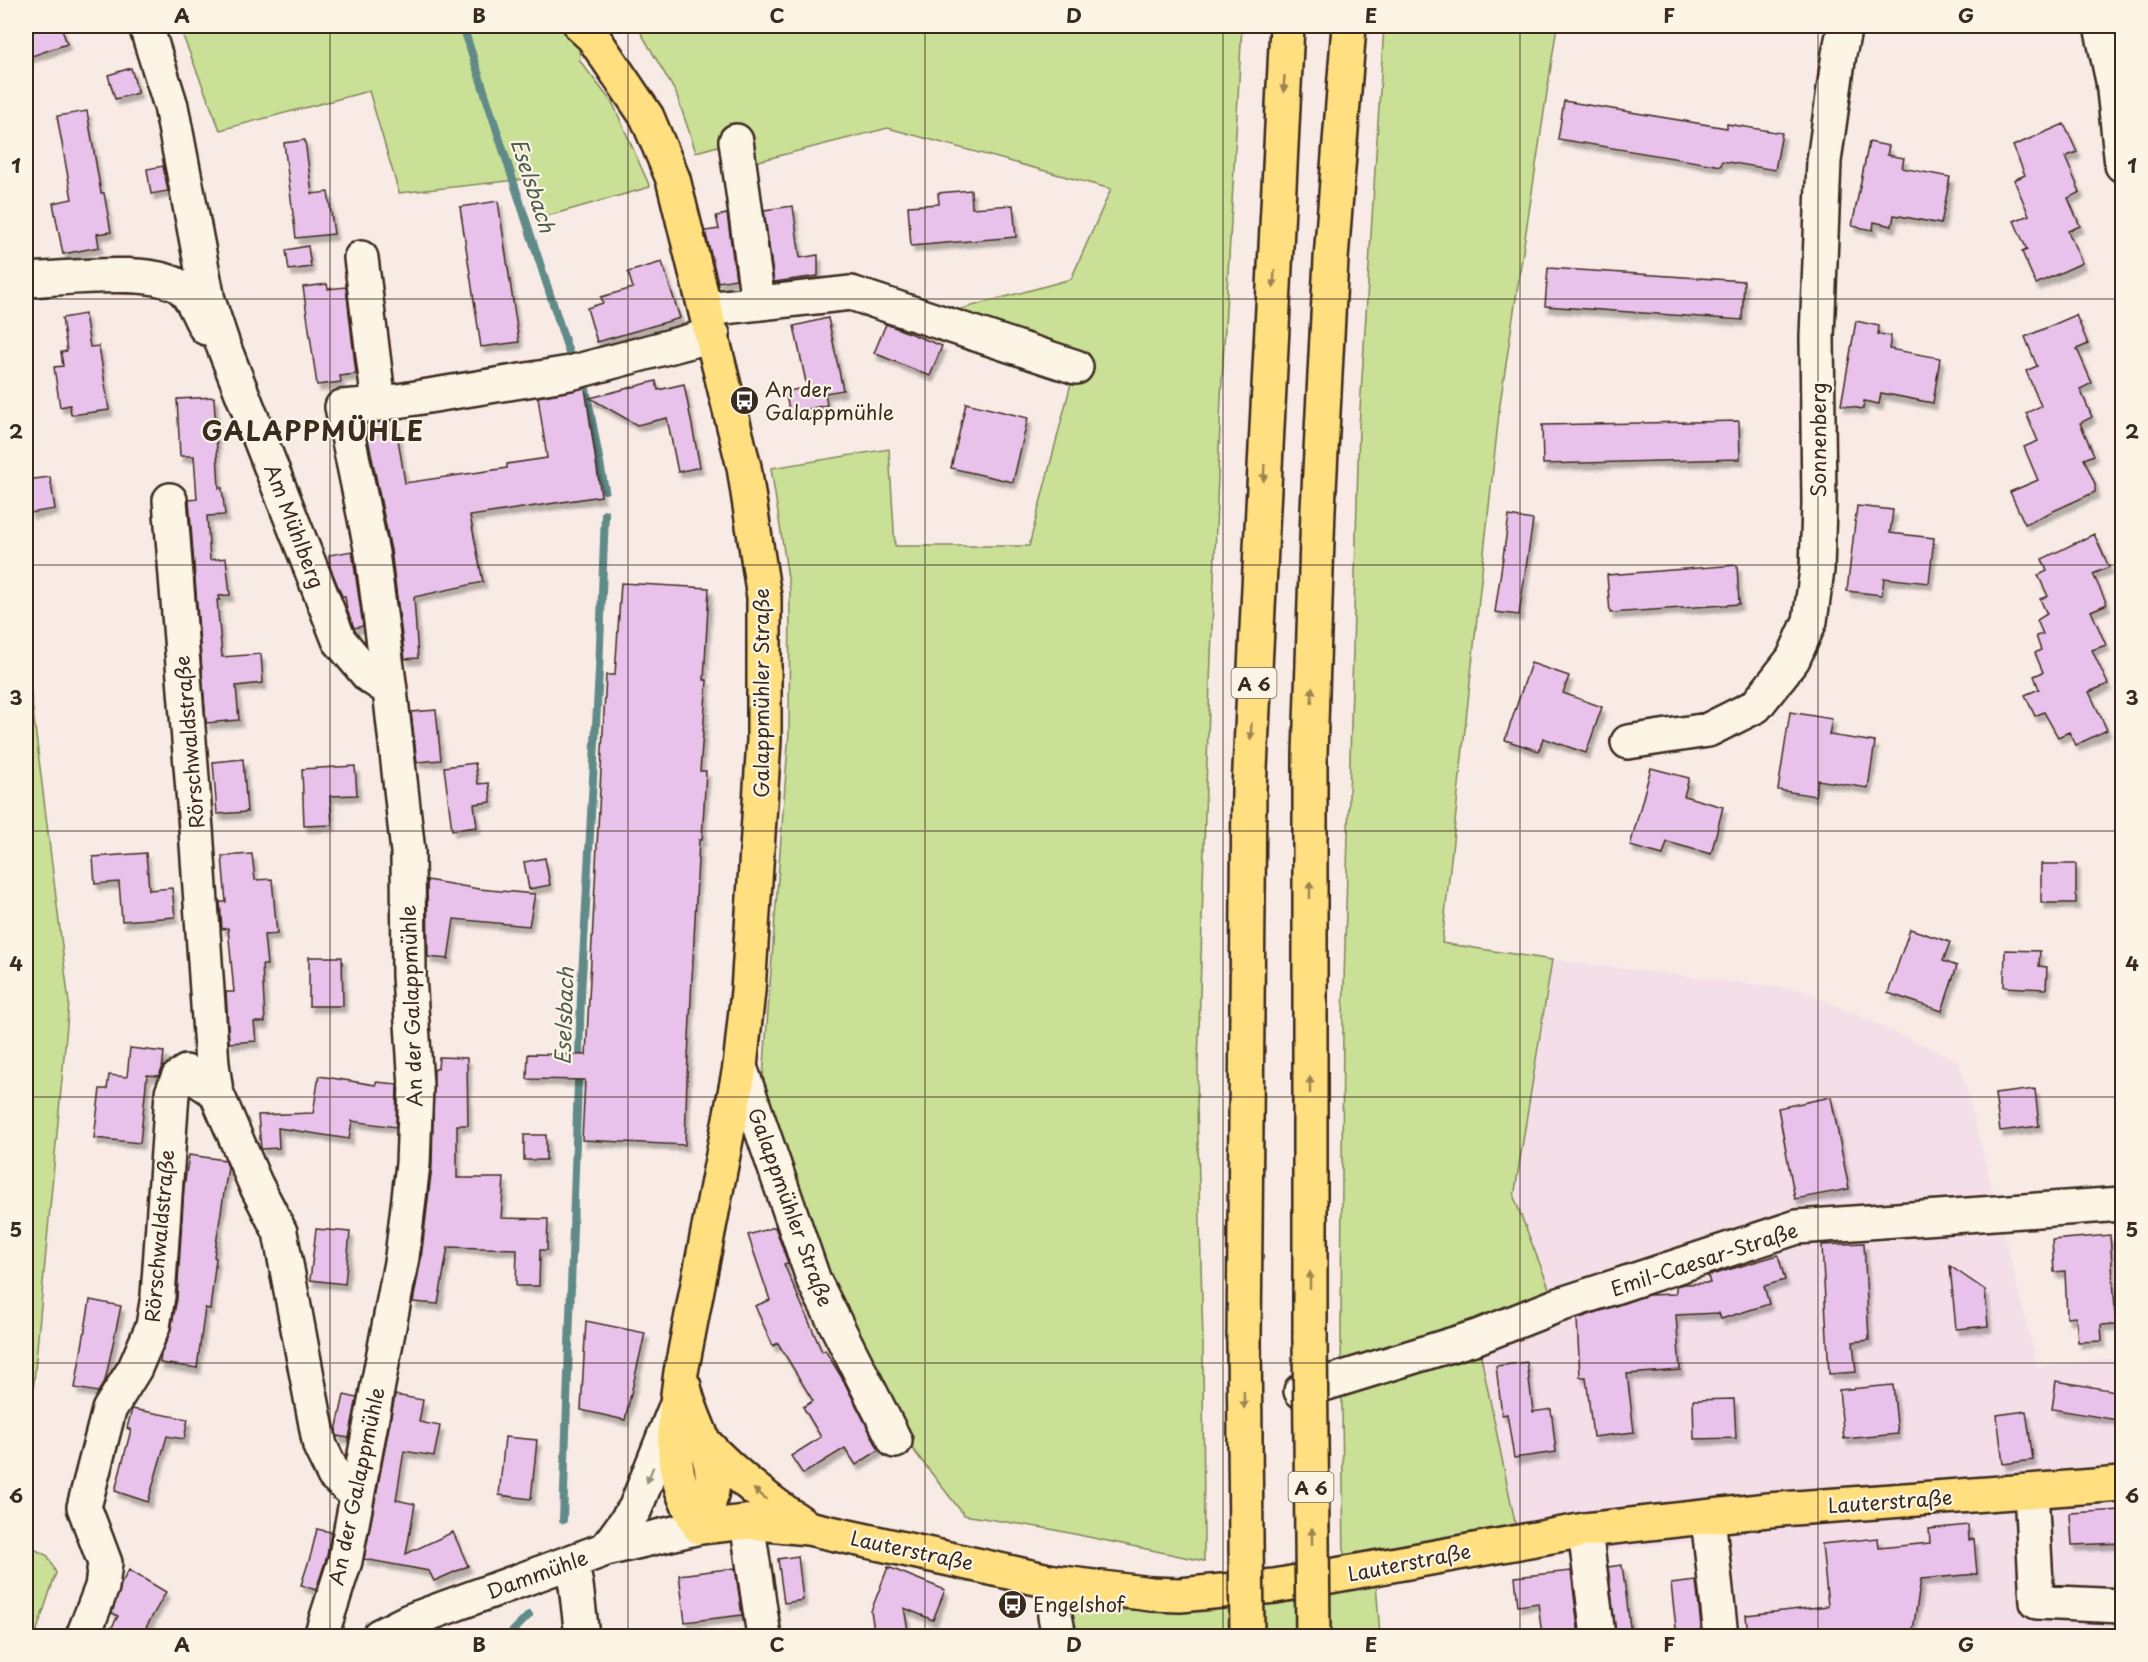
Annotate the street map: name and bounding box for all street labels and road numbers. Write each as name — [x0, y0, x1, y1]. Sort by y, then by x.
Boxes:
street label: Sonnenberg — [1803, 383, 1833, 497]
street label: Am Mühlberg — [258, 459, 332, 593]
street label: Galappmühler Straße — [746, 588, 776, 798]
street label: Rörschwaldstraße — [167, 654, 211, 830]
road number: A 6 — [1232, 668, 1276, 698]
street label: An der Galappmühle — [392, 905, 430, 1107]
street label: Galappmühler Straße — [741, 1103, 841, 1311]
street label: Rörschwaldstraße — [137, 1148, 181, 1324]
street label: Emil-Caesar-Straße — [1607, 1215, 1801, 1303]
street label: An der Galappmühle — [320, 1384, 392, 1588]
road number: A 6 — [1288, 1472, 1334, 1502]
street label: Lauterstraße — [1827, 1482, 1953, 1520]
street label: Lauterstraße — [848, 1522, 976, 1578]
street label: Lauterstraße — [1345, 1535, 1473, 1589]
street label: Dammühle — [482, 1542, 592, 1606]

